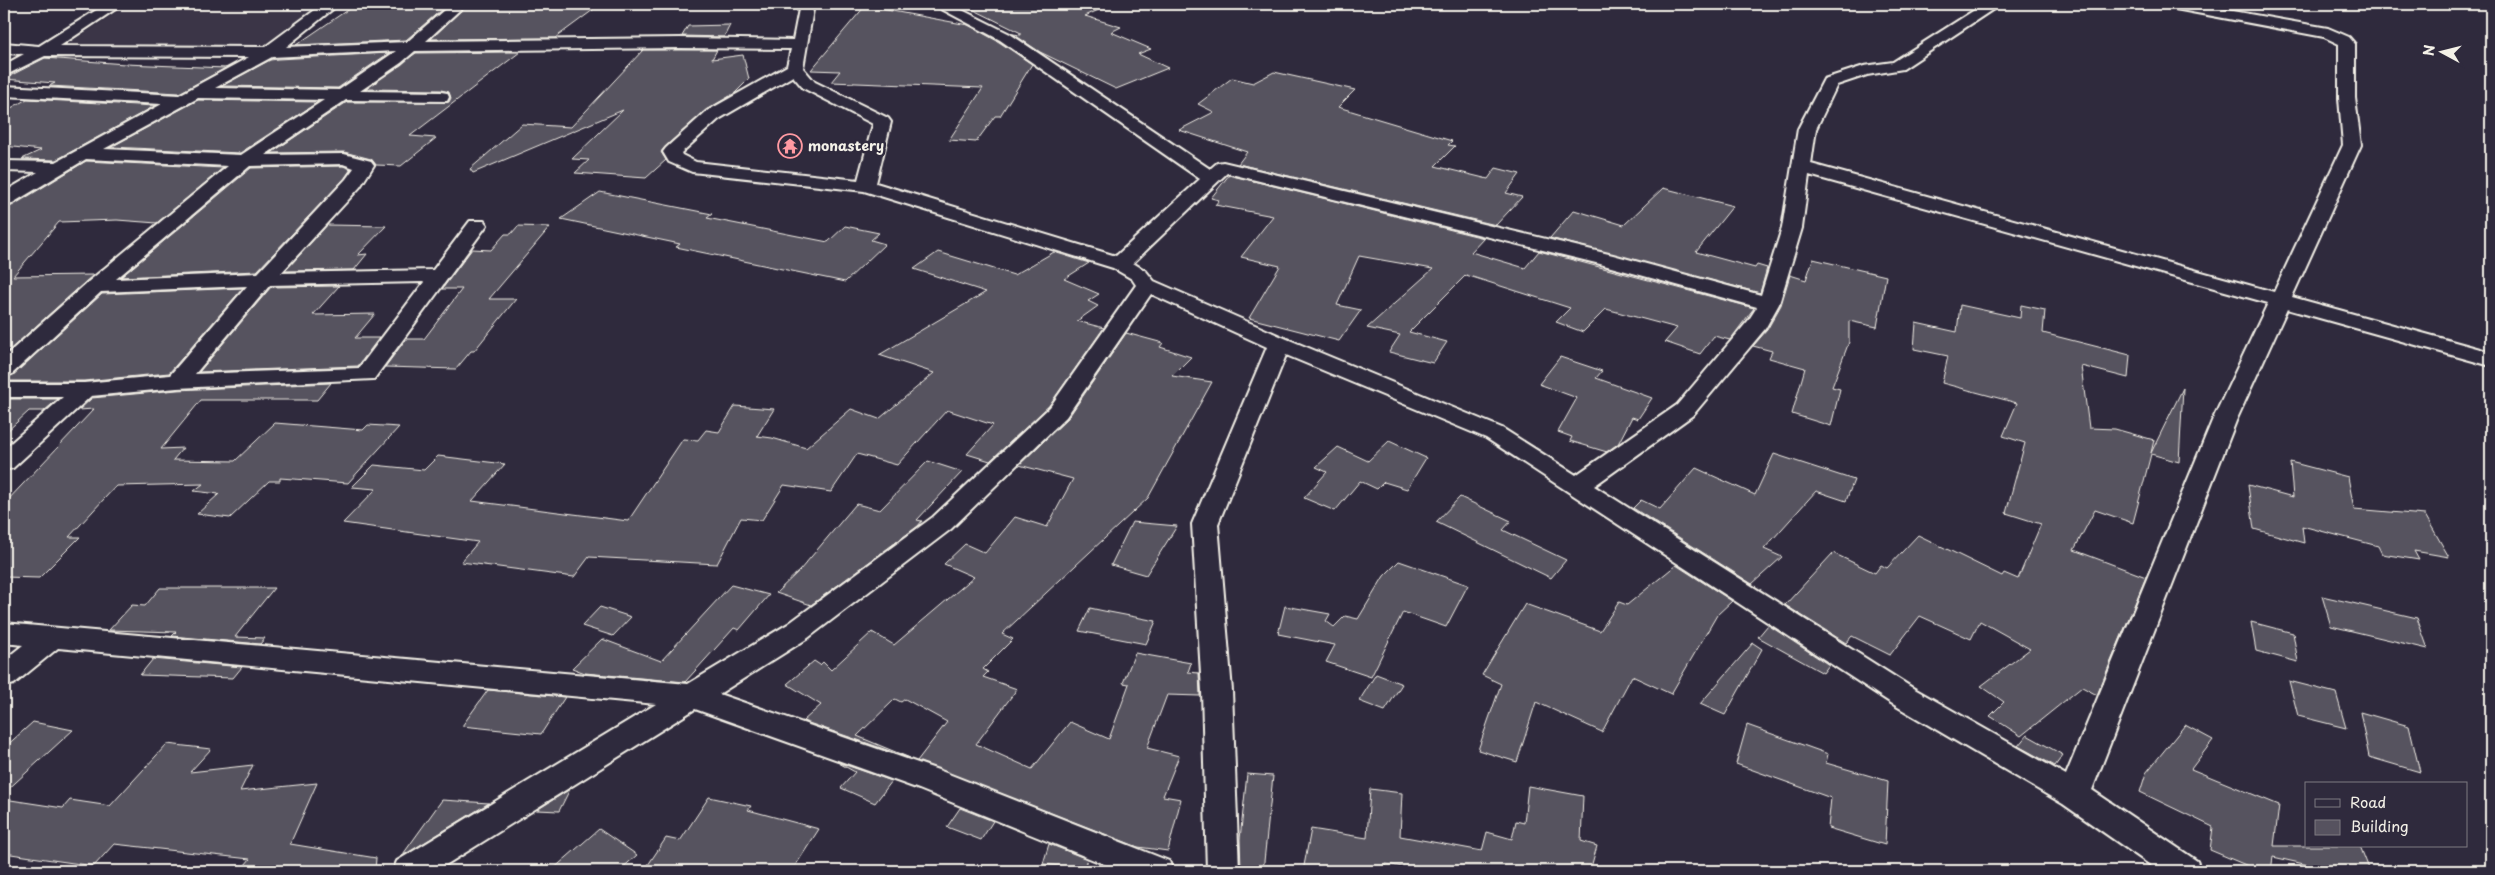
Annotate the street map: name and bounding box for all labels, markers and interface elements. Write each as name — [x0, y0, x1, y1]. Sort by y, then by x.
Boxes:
north arrow — [2418, 28, 2468, 78]
text: N — [2418, 44, 2440, 57]
temple icon: monastery — [777, 133, 803, 159]
place label: monastery — [808, 135, 884, 156]
legend — [2305, 782, 2468, 848]
text: Road — [2350, 790, 2386, 813]
text: Building — [2350, 814, 2409, 837]

